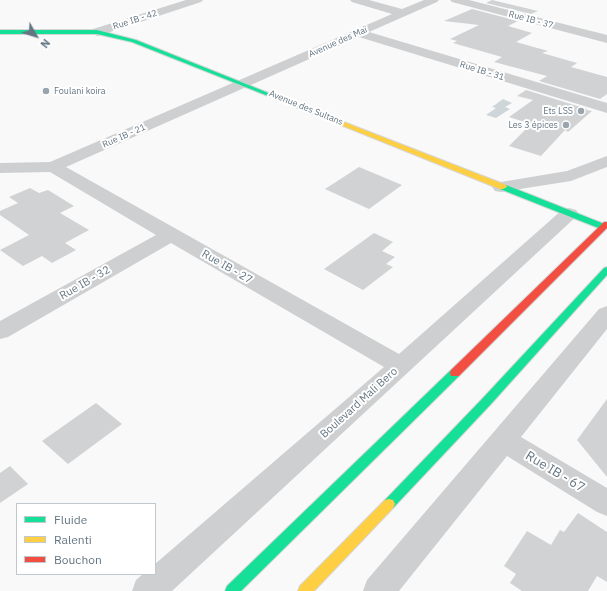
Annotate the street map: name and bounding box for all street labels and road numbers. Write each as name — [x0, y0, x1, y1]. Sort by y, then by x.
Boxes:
street label: Rue IB - 42 — [111, 8, 159, 32]
street label: Rue IB - 37 — [507, 9, 555, 31]
street label: Avenue des Maï — [307, 24, 369, 60]
street label: Rue IB - 31 — [458, 59, 506, 83]
street label: Avenue des Sultans — [267, 88, 345, 128]
street label: Rue IB - 21 — [101, 122, 147, 150]
street label: Rue IB - 27 — [199, 247, 255, 287]
street label: Rue IB - 32 — [57, 263, 113, 303]
street label: Boulevard Mali Bero — [318, 365, 400, 441]
street label: Rue IB - 67 — [522, 448, 588, 496]

